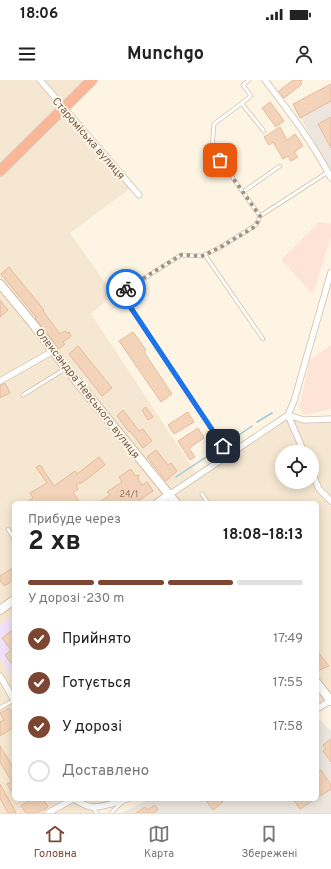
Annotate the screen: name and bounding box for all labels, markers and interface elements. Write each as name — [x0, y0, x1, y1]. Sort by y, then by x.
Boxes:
text: 18:06 — [20, 5, 58, 24]
icon: menu — [16, 43, 38, 65]
text: Munchgo — [127, 43, 204, 66]
icon: person — [293, 43, 315, 65]
street label: Староміська вулиця — [49, 95, 128, 183]
pin — [203, 143, 237, 177]
icon: bag — [209, 149, 231, 171]
courier — [106, 269, 146, 309]
icon: bike — [115, 278, 137, 300]
street label: Олександра Невського вулиця — [32, 326, 142, 462]
pin — [206, 429, 240, 463]
icon: home — [212, 435, 234, 457]
map controls — [275, 445, 319, 489]
button: locate — [275, 445, 319, 489]
house number: 24/1 — [120, 489, 138, 500]
text: Прибуде через — [28, 512, 121, 528]
text: 2 хв — [28, 526, 81, 559]
text: 18:08–18:13 — [223, 526, 303, 545]
text: У дорозі · 230 m — [28, 591, 124, 607]
icon: check — [28, 628, 50, 650]
text: Прийнято — [62, 630, 131, 649]
text: 17:49 — [273, 631, 303, 647]
icon: check — [28, 672, 50, 694]
text: Готується — [62, 674, 131, 693]
text: 17:55 — [273, 675, 303, 691]
icon: check — [28, 716, 50, 738]
text: У дорозі — [62, 718, 122, 737]
text: 17:58 — [273, 719, 303, 735]
text: Доставлено — [62, 762, 149, 781]
tab: Головна — [34, 823, 77, 861]
tab: Карта — [144, 823, 174, 861]
tab: Збережені — [241, 823, 297, 861]

